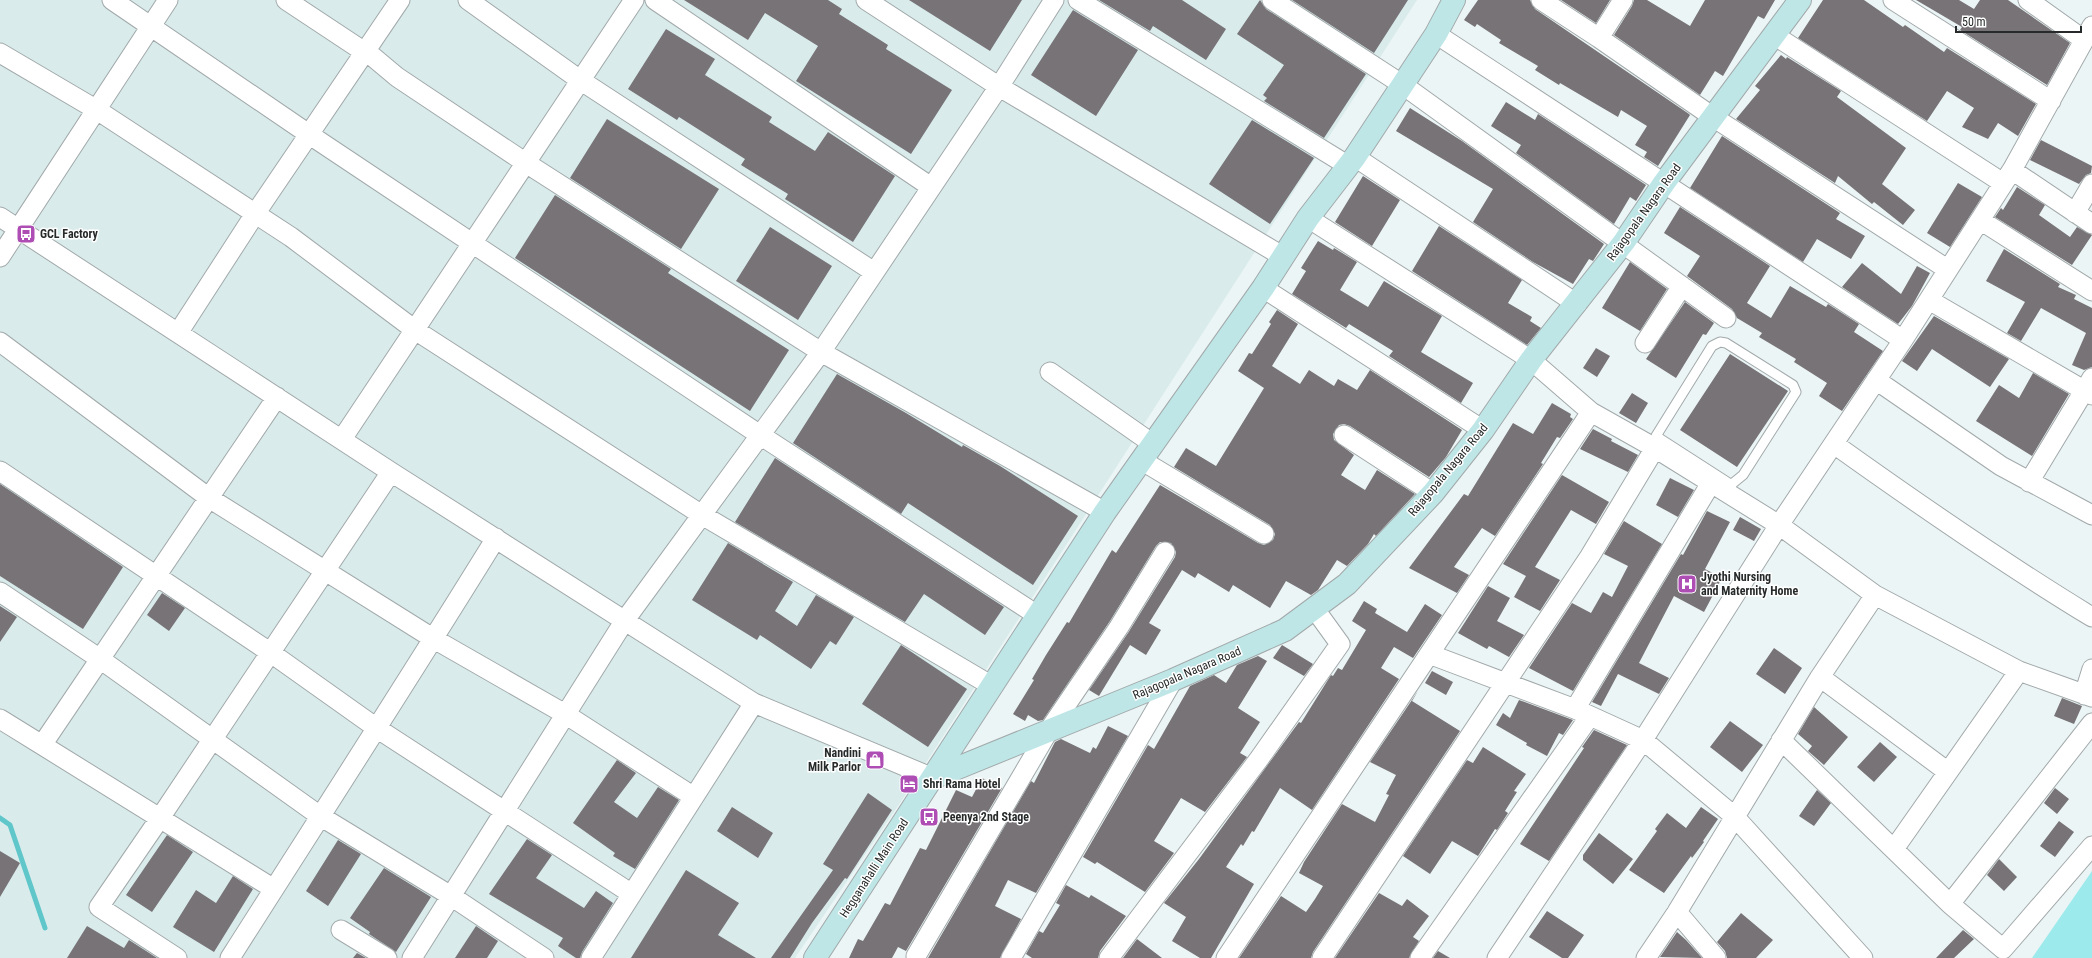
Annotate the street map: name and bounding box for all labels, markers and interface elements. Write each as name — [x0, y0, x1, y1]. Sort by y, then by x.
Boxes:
scale bar — [1956, 8, 2081, 34]
text: 50 m — [1962, 15, 1986, 29]
street label: Rajagopala Nagara Road — [1604, 161, 1684, 263]
bus stop icon: GCL Factory — [15, 223, 37, 245]
place label: GCL Factory — [40, 227, 99, 241]
street label: Rajagopala Nagara Road — [1405, 421, 1491, 519]
place label: Jyothi Nursing and Maternity Home — [1701, 570, 1798, 598]
hospital icon: Jyothi Nursing and Maternity Home — [1676, 573, 1698, 595]
street label: Rajagopala Nagara Road — [1131, 644, 1243, 702]
place label: Nandini Milk Parlor — [808, 746, 861, 774]
shop icon: Nandini Milk Parlor — [864, 749, 886, 771]
hotel icon: Shri Rama Hotel — [898, 773, 920, 795]
place label: Shri Rama Hotel — [923, 777, 1001, 791]
bus stop icon: Peenya 2nd Stage — [918, 806, 940, 828]
place label: Peenya 2nd Stage — [943, 810, 1029, 824]
street label: Hegganahalli Main Road — [837, 816, 911, 920]

